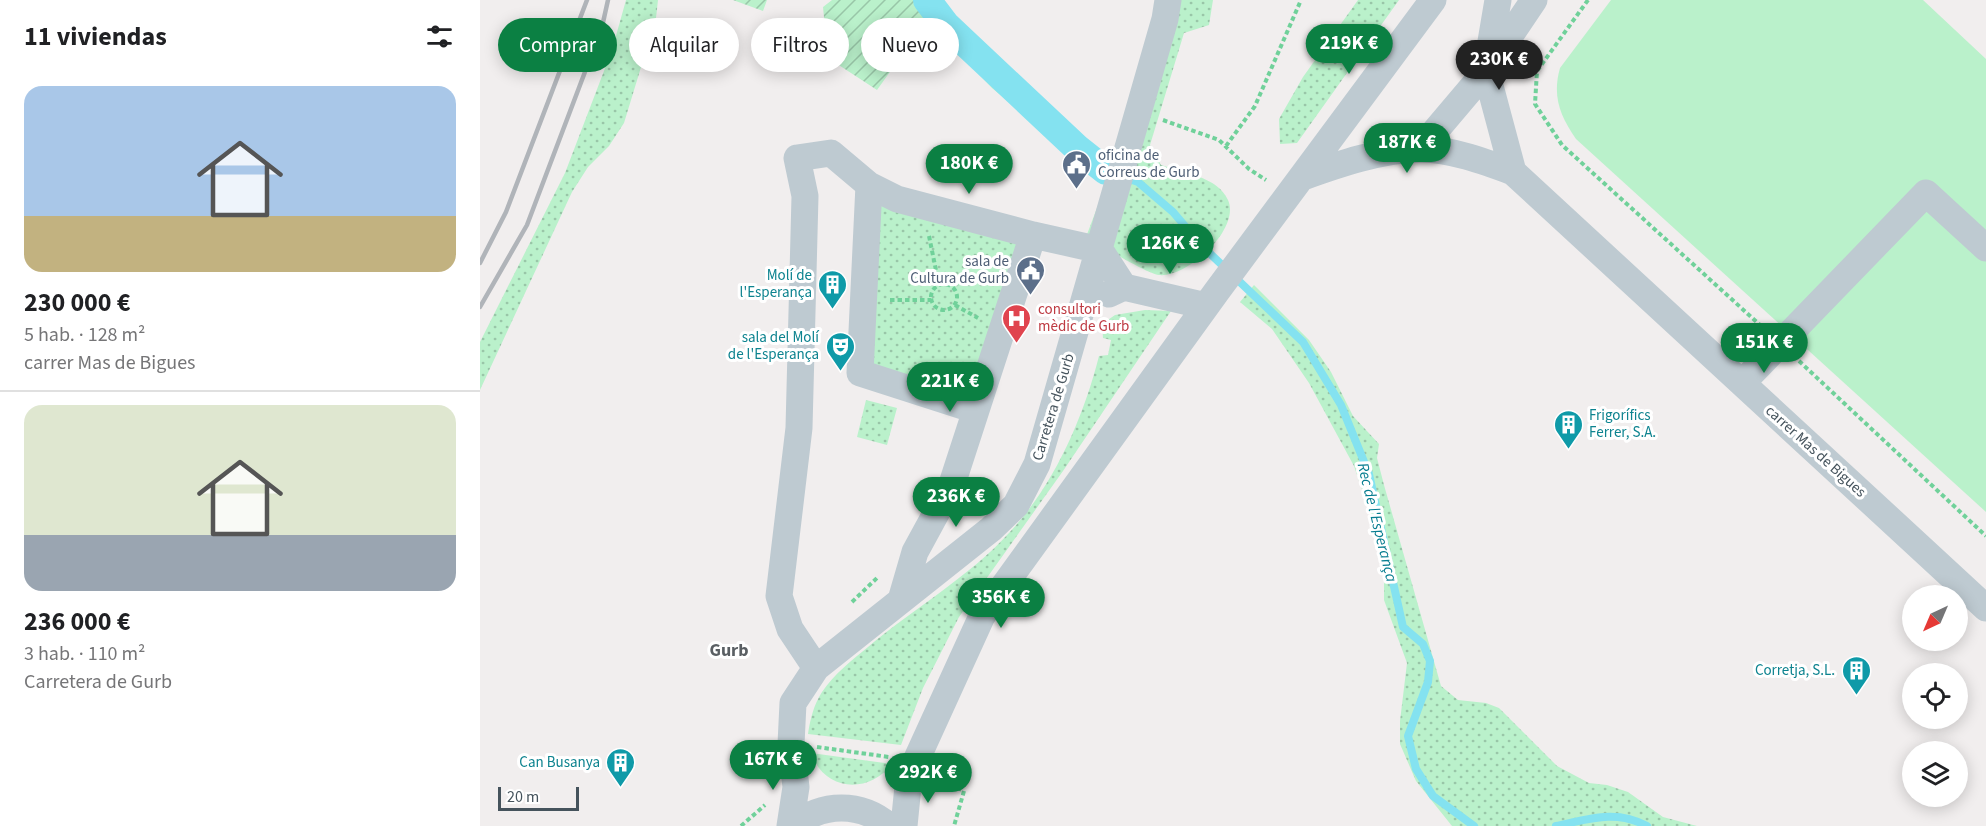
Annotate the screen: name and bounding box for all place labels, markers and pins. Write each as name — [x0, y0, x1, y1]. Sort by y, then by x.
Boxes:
pin: 219K € — [1300, 24, 1398, 75]
pin: 230K € — [1450, 40, 1548, 91]
pin: 187K € — [1358, 123, 1456, 174]
pin: 180K € — [920, 144, 1018, 195]
place label: oficina de Correus de Gurb — [1098, 145, 1200, 183]
public building icon: oficina de Correus de Gurb — [1061, 148, 1093, 190]
pin: 126K € — [1121, 224, 1219, 275]
place label: sala de Cultura de Gurb — [910, 251, 1009, 289]
public building icon: sala de Cultura de Gurb — [1014, 254, 1046, 296]
place label: Molí de l'Esperança — [740, 265, 812, 303]
building icon: Molí de l'Esperança — [817, 268, 849, 310]
place label: consultori mèdic de Gurb — [1038, 299, 1129, 337]
hospital icon: consultori mèdic de Gurb — [1001, 302, 1033, 344]
pin: 151K € — [1715, 323, 1813, 374]
place label: sala del Molí de l'Esperança — [728, 327, 820, 365]
theatre icon: sala del Molí de l'Esperança — [824, 330, 856, 372]
pin: 221K € — [901, 362, 999, 413]
place label: Frigorífics Ferrer, S.A. — [1589, 405, 1656, 443]
building icon: Frigorífics Ferrer, S.A. — [1552, 408, 1584, 450]
pin: 236K € — [907, 477, 1005, 528]
pin: 356K € — [952, 578, 1050, 629]
building icon: Corretja, S.L. — [1840, 654, 1872, 696]
place label: Corretja, S.L. — [1755, 660, 1835, 681]
pin: 167K € — [724, 740, 822, 791]
building icon: Can Busanya — [605, 746, 637, 788]
place label: Can Busanya — [519, 752, 600, 773]
pin: 292K € — [879, 753, 977, 804]

